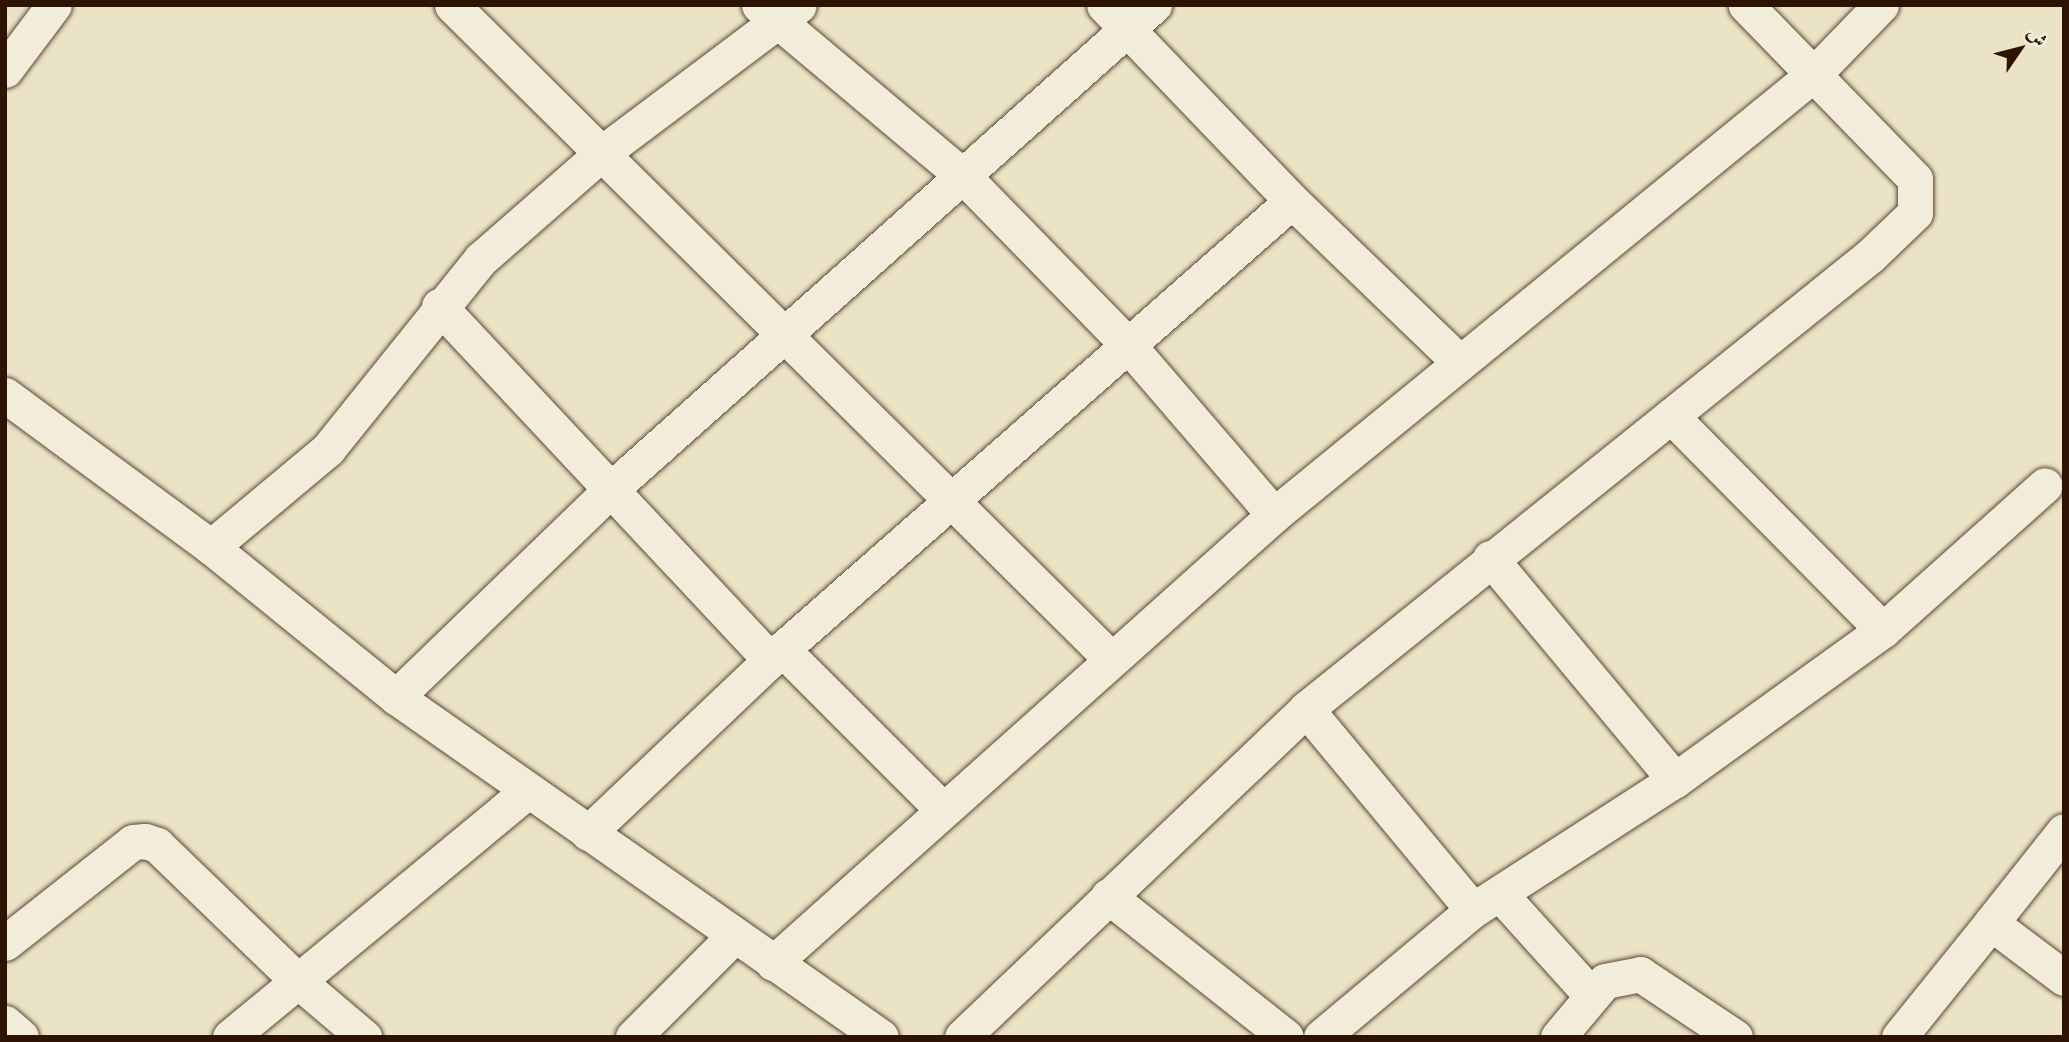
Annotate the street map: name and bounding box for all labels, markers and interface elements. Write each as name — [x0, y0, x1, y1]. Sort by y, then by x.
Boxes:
north arrow — [1985, 14, 2055, 84]
text: ش — [2022, 22, 2052, 52]

